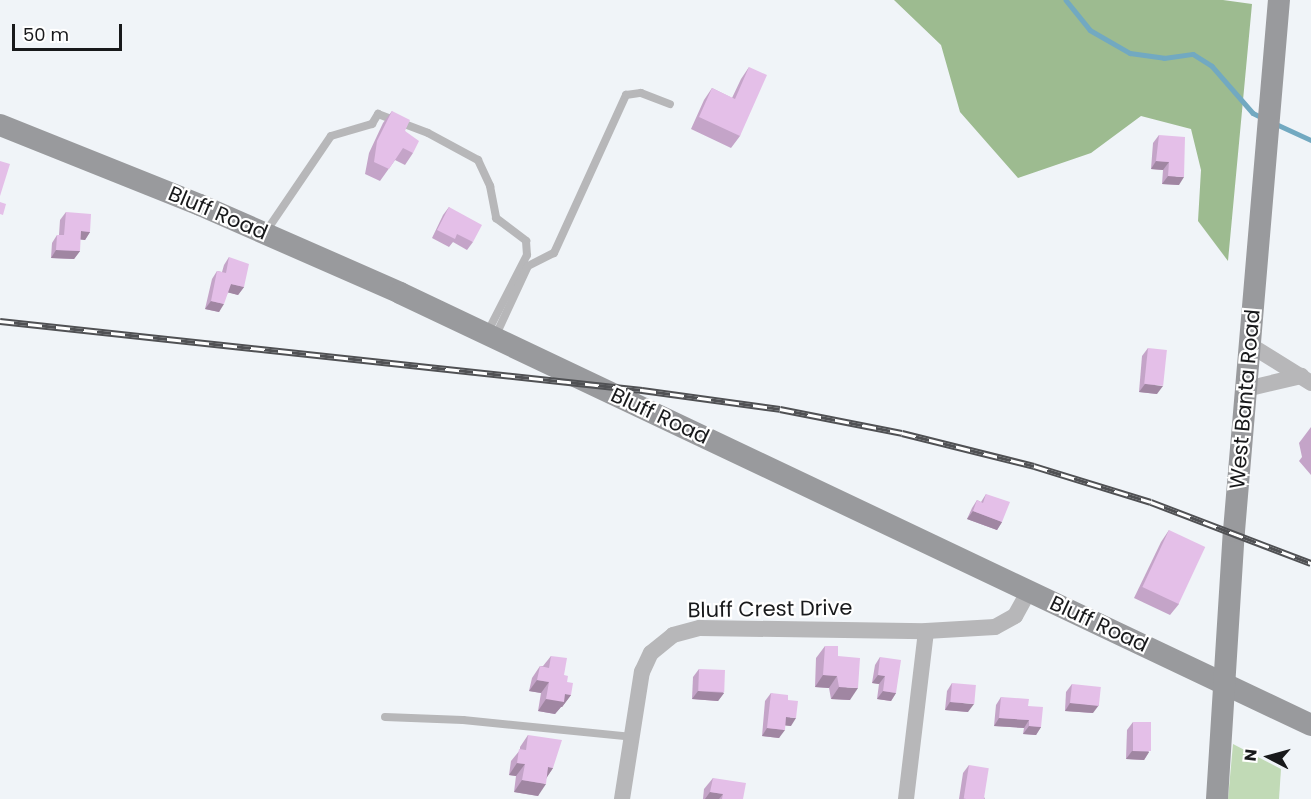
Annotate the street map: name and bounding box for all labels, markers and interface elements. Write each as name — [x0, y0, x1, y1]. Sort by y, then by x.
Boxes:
scale bar — [15, 12, 124, 50]
text: 50 m — [23, 22, 69, 47]
street label: Bluff Road — [165, 181, 271, 245]
street label: West Banta Road — [1225, 308, 1265, 490]
street label: Bluff Road — [607, 382, 713, 450]
street label: Bluff Road — [1046, 590, 1152, 658]
street label: Bluff Crest Drive — [687, 595, 853, 623]
north arrow — [1239, 727, 1299, 787]
text: N — [1239, 748, 1263, 762]

